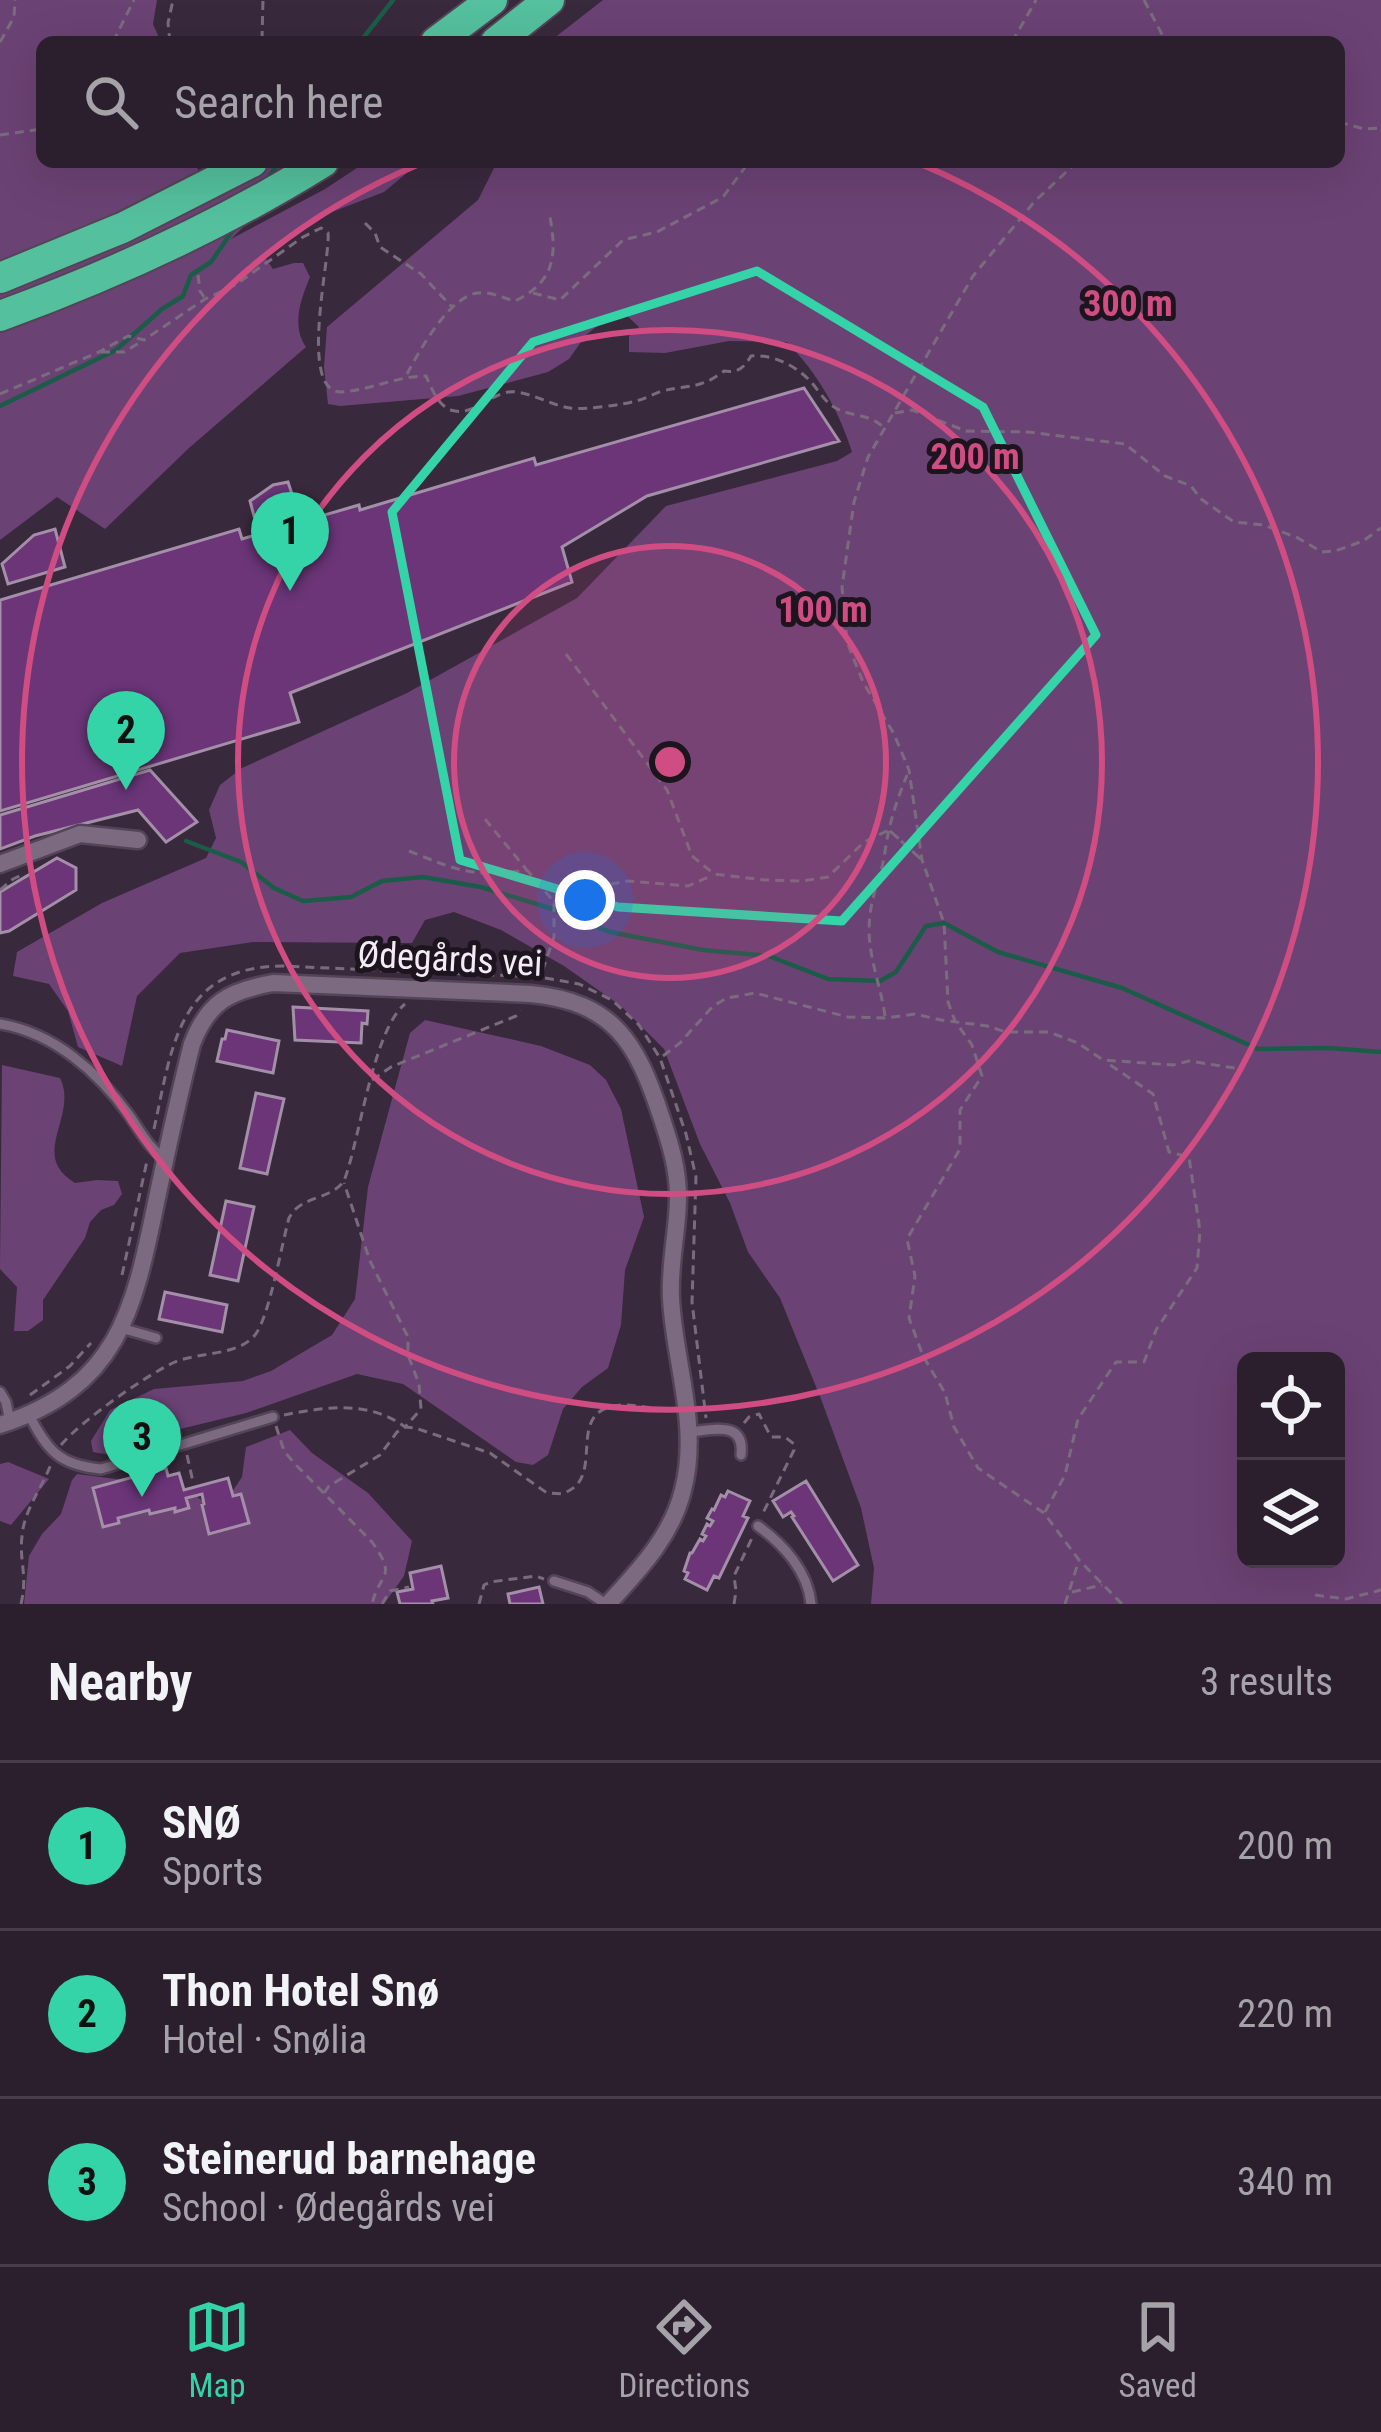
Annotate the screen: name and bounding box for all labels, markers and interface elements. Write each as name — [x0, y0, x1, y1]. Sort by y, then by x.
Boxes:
search box — [36, 36, 1345, 168]
icon: search — [78, 69, 144, 135]
text: Search here — [174, 76, 383, 129]
text: 300 m — [1083, 283, 1173, 325]
text: 200 m — [930, 436, 1020, 478]
pin: 1 — [251, 492, 329, 591]
text: 100 m — [778, 589, 868, 631]
pin: 2 — [87, 691, 165, 790]
centre of rings — [649, 741, 691, 783]
your location — [555, 870, 615, 930]
street label: Ødegårds vei — [357, 933, 543, 985]
map controls — [1237, 1352, 1345, 1568]
button: locate — [1237, 1352, 1345, 1460]
pin: 3 — [103, 1398, 181, 1497]
button: layers — [1237, 1460, 1345, 1568]
text: Nearby — [48, 1653, 192, 1712]
text: 3 results — [1200, 1659, 1333, 1705]
text: SNØ — [162, 1796, 241, 1849]
text: 1 — [77, 1823, 97, 1869]
text: 200 m — [1237, 1823, 1333, 1869]
text: Sports — [162, 1849, 263, 1895]
text: Thon Hotel Snø — [162, 1964, 439, 2017]
text: 2 — [77, 1991, 97, 2037]
text: 220 m — [1237, 1991, 1333, 2037]
text: Hotel · Snølia — [162, 2017, 367, 2063]
text: Steinerud barnehage — [162, 2132, 536, 2185]
text: 3 — [77, 2159, 97, 2205]
text: 340 m — [1237, 2159, 1333, 2205]
text: School · Ødegårds vei — [162, 2185, 495, 2231]
tab: Map — [184, 2294, 250, 2405]
tab: Directions — [618, 2294, 750, 2405]
tab: Saved — [1118, 2294, 1197, 2405]

